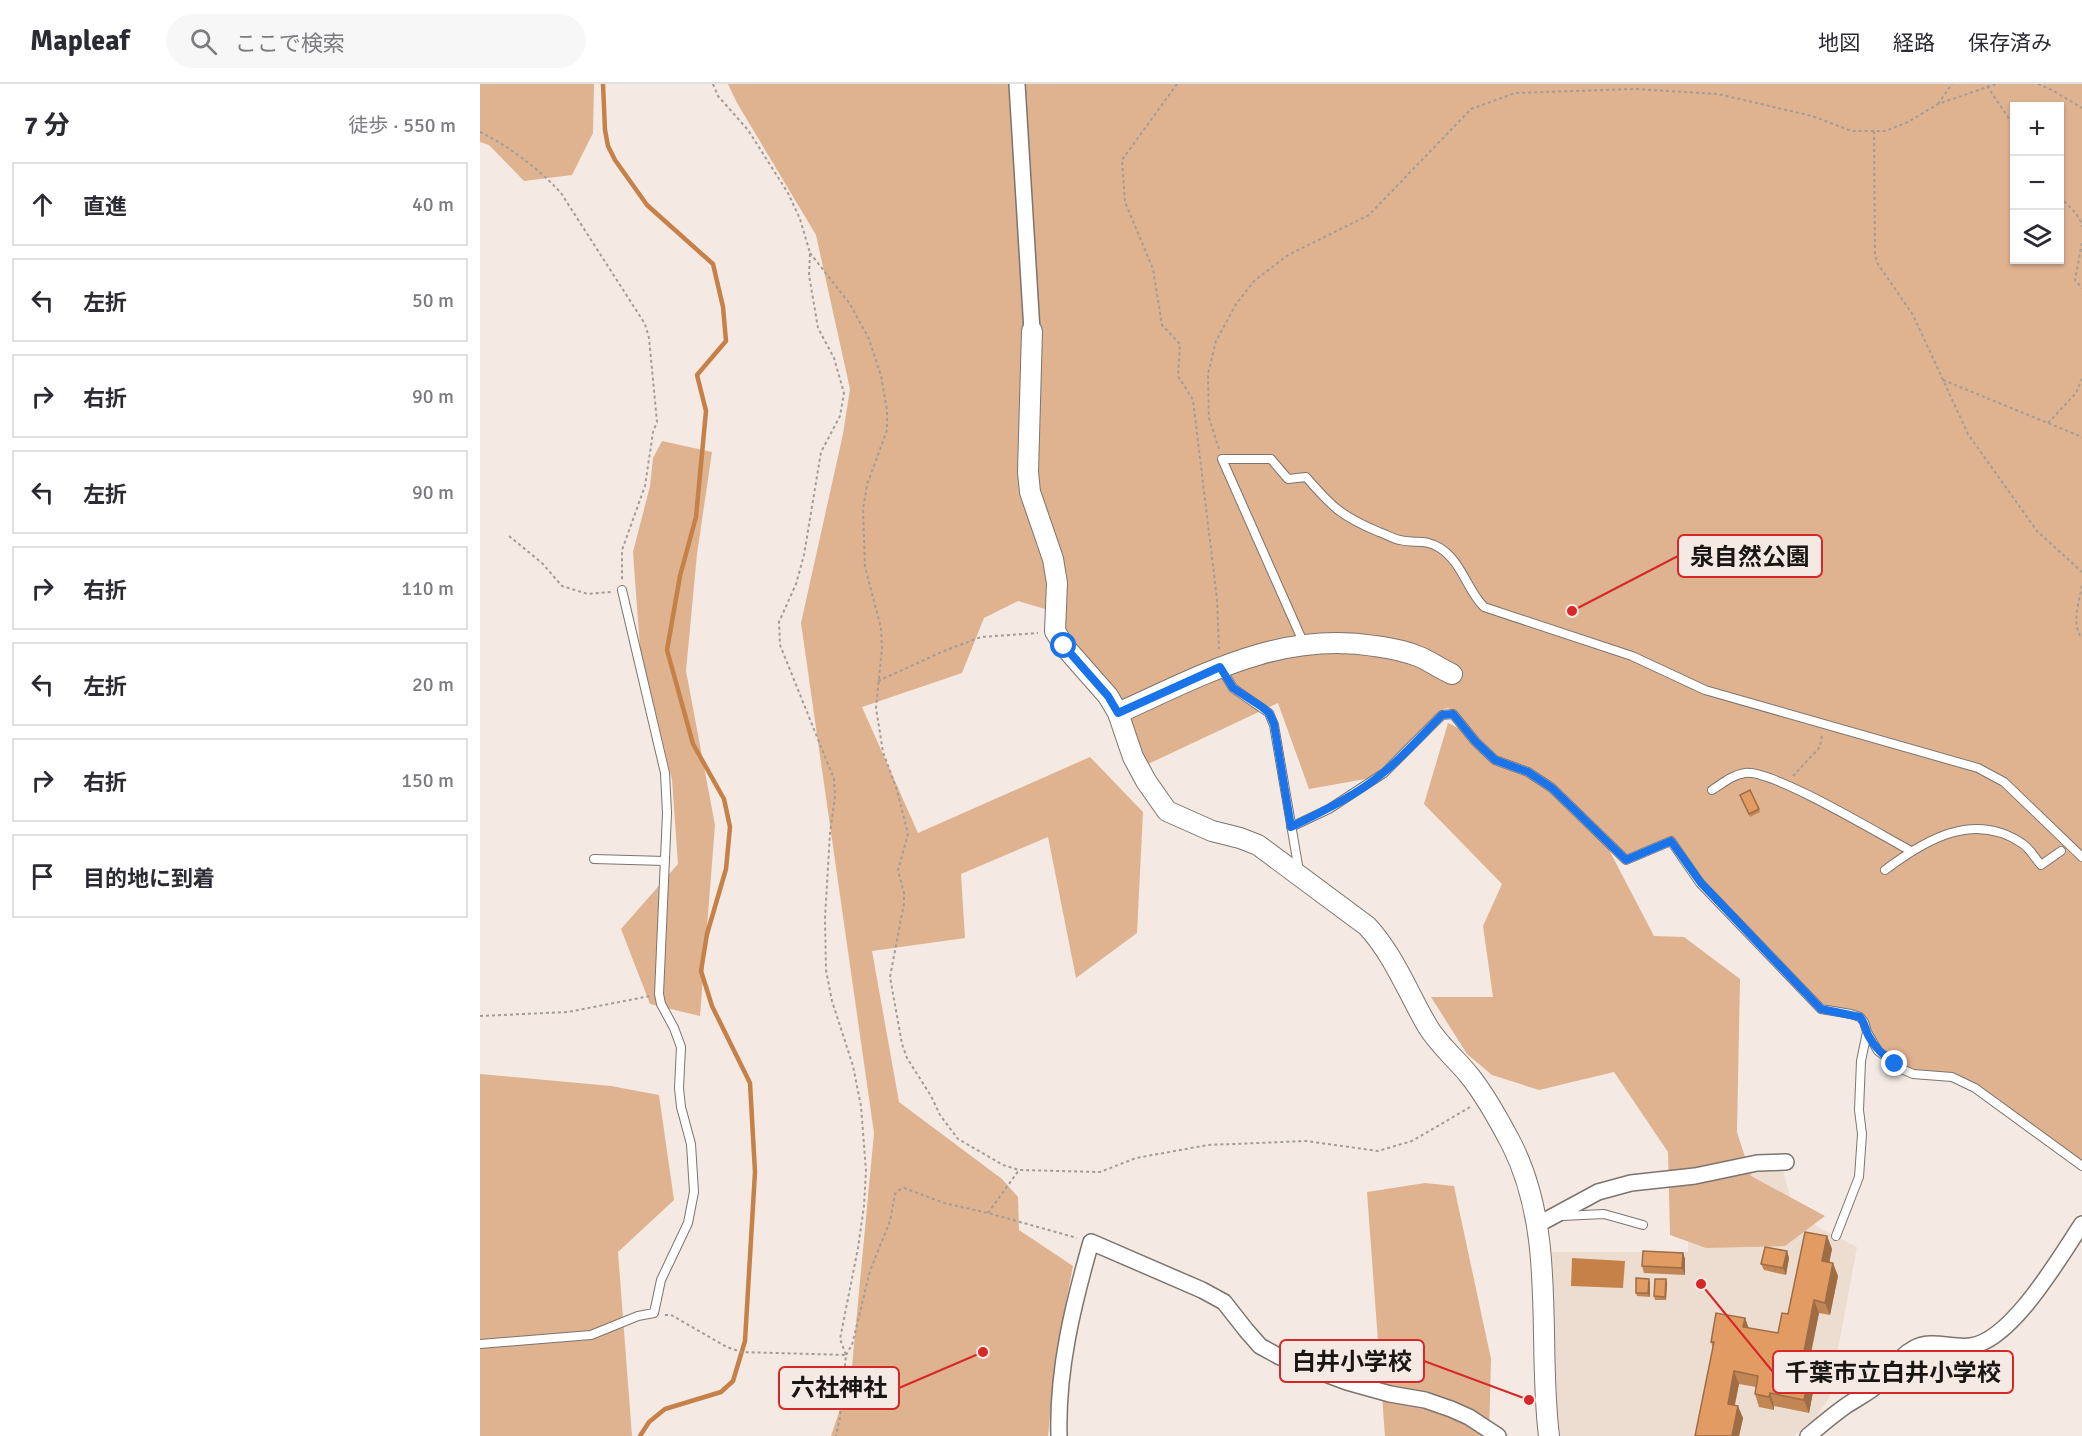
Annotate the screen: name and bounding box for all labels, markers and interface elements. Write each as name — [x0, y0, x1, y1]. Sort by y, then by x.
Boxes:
search box — [166, 14, 586, 68]
text: Mapleaf — [30, 24, 130, 58]
icon: search — [187, 25, 220, 58]
text: ここで検索 — [235, 30, 345, 57]
text: 地図 — [1818, 30, 1860, 56]
text: 経路 — [1893, 30, 1935, 56]
text: 保存済み — [1968, 30, 2052, 56]
map controls — [2010, 102, 2064, 264]
button: + — [2010, 102, 2064, 156]
text: 7 分 — [24, 110, 70, 142]
text: 徒歩 · 550 m — [348, 113, 456, 138]
button: − — [2010, 156, 2064, 210]
icon: ahead — [26, 188, 59, 221]
text: 40 m — [412, 192, 454, 217]
text: 直進 — [83, 193, 127, 220]
button: layers — [2010, 210, 2064, 264]
icon: left — [26, 284, 59, 317]
text: 50 m — [412, 288, 454, 313]
text: 左折 — [83, 289, 127, 316]
icon: right — [26, 380, 59, 413]
text: 90 m — [412, 384, 454, 409]
text: 右折 — [83, 385, 127, 412]
icon: left — [26, 476, 59, 509]
text: 90 m — [412, 480, 454, 505]
text: 左折 — [83, 481, 127, 508]
callout: 泉自然公園 — [1678, 535, 1822, 577]
text: 泉自然公園 — [1690, 542, 1810, 572]
icon: right — [26, 572, 59, 605]
text: 110 m — [401, 576, 454, 601]
text: 右折 — [83, 577, 127, 604]
route start — [1050, 632, 1076, 658]
icon: left — [26, 668, 59, 701]
text: 20 m — [412, 672, 454, 697]
text: 左折 — [83, 673, 127, 700]
icon: right — [26, 764, 59, 797]
text: 150 m — [401, 768, 454, 793]
text: 右折 — [83, 769, 127, 796]
icon: arrive — [26, 860, 59, 893]
text: 目的地に到着 — [83, 865, 215, 892]
route end — [1881, 1050, 1907, 1076]
callout: 白井小学校 — [1280, 1340, 1424, 1382]
text: 白井小学校 — [1292, 1347, 1412, 1377]
callout: 千葉市立白井小学校 — [1773, 1351, 2013, 1393]
text: 千葉市立白井小学校 — [1785, 1358, 2001, 1388]
callout: 六社神社 — [779, 1367, 899, 1409]
text: 六社神社 — [791, 1373, 887, 1403]

